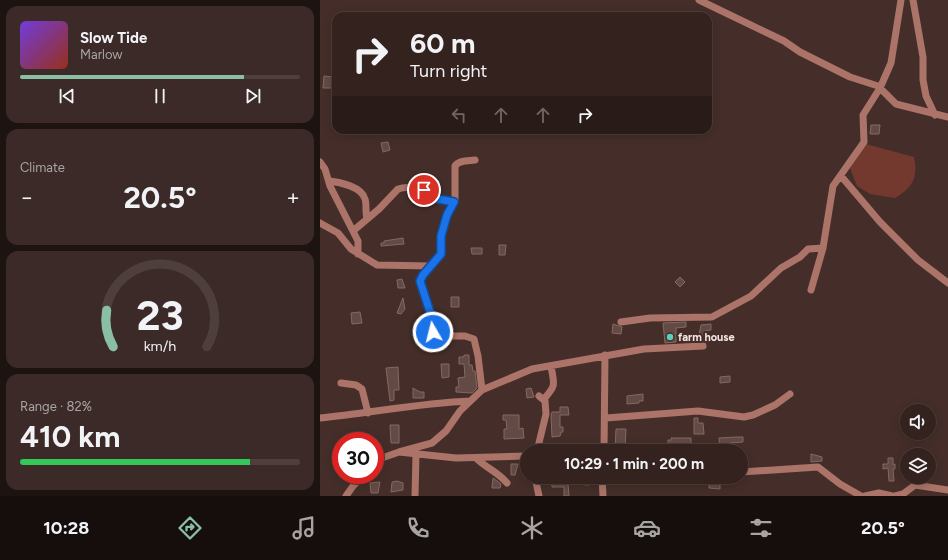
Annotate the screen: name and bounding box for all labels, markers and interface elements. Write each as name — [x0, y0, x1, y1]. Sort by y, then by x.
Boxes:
text: 60 m — [410, 26, 475, 60]
icon: right — [344, 28, 396, 80]
text: Slow Tide — [80, 29, 147, 47]
text: Marlow — [80, 47, 122, 62]
text: Turn right — [410, 60, 487, 82]
icon: previous — [56, 85, 78, 107]
icon: pause — [149, 85, 171, 107]
icon: next — [242, 85, 264, 107]
icon: left — [448, 104, 470, 126]
icon: ahead — [490, 104, 512, 126]
icon: ahead — [532, 104, 554, 126]
icon: right — [574, 104, 596, 126]
text: Climate — [20, 160, 65, 175]
pin — [407, 173, 441, 207]
text: 20.5° — [123, 179, 197, 216]
icon: arrive — [413, 179, 435, 201]
text: − — [20, 184, 34, 211]
text: + — [286, 184, 300, 211]
text: 23 — [136, 290, 184, 340]
position arrow — [412, 311, 454, 353]
place label: farm house — [678, 331, 735, 344]
marker: farm house — [665, 332, 675, 342]
text: km/h — [144, 337, 176, 355]
text: Range · 82% — [20, 399, 92, 414]
map controls — [900, 404, 936, 484]
button: sound — [900, 404, 936, 440]
text: 410 km — [20, 418, 121, 455]
speed limit sign: 30 — [332, 432, 384, 484]
button: layers — [900, 448, 936, 484]
text: 10:29 · 1 min · 200 m — [564, 455, 704, 473]
icon: directions — [176, 514, 204, 542]
icon: music — [290, 514, 318, 542]
icon: phone — [404, 514, 432, 542]
icon: climate — [518, 514, 546, 542]
icon: car — [633, 514, 661, 542]
icon: filters — [747, 514, 775, 542]
text: 10:28 — [43, 517, 89, 539]
text: 20.5° — [861, 517, 905, 539]

